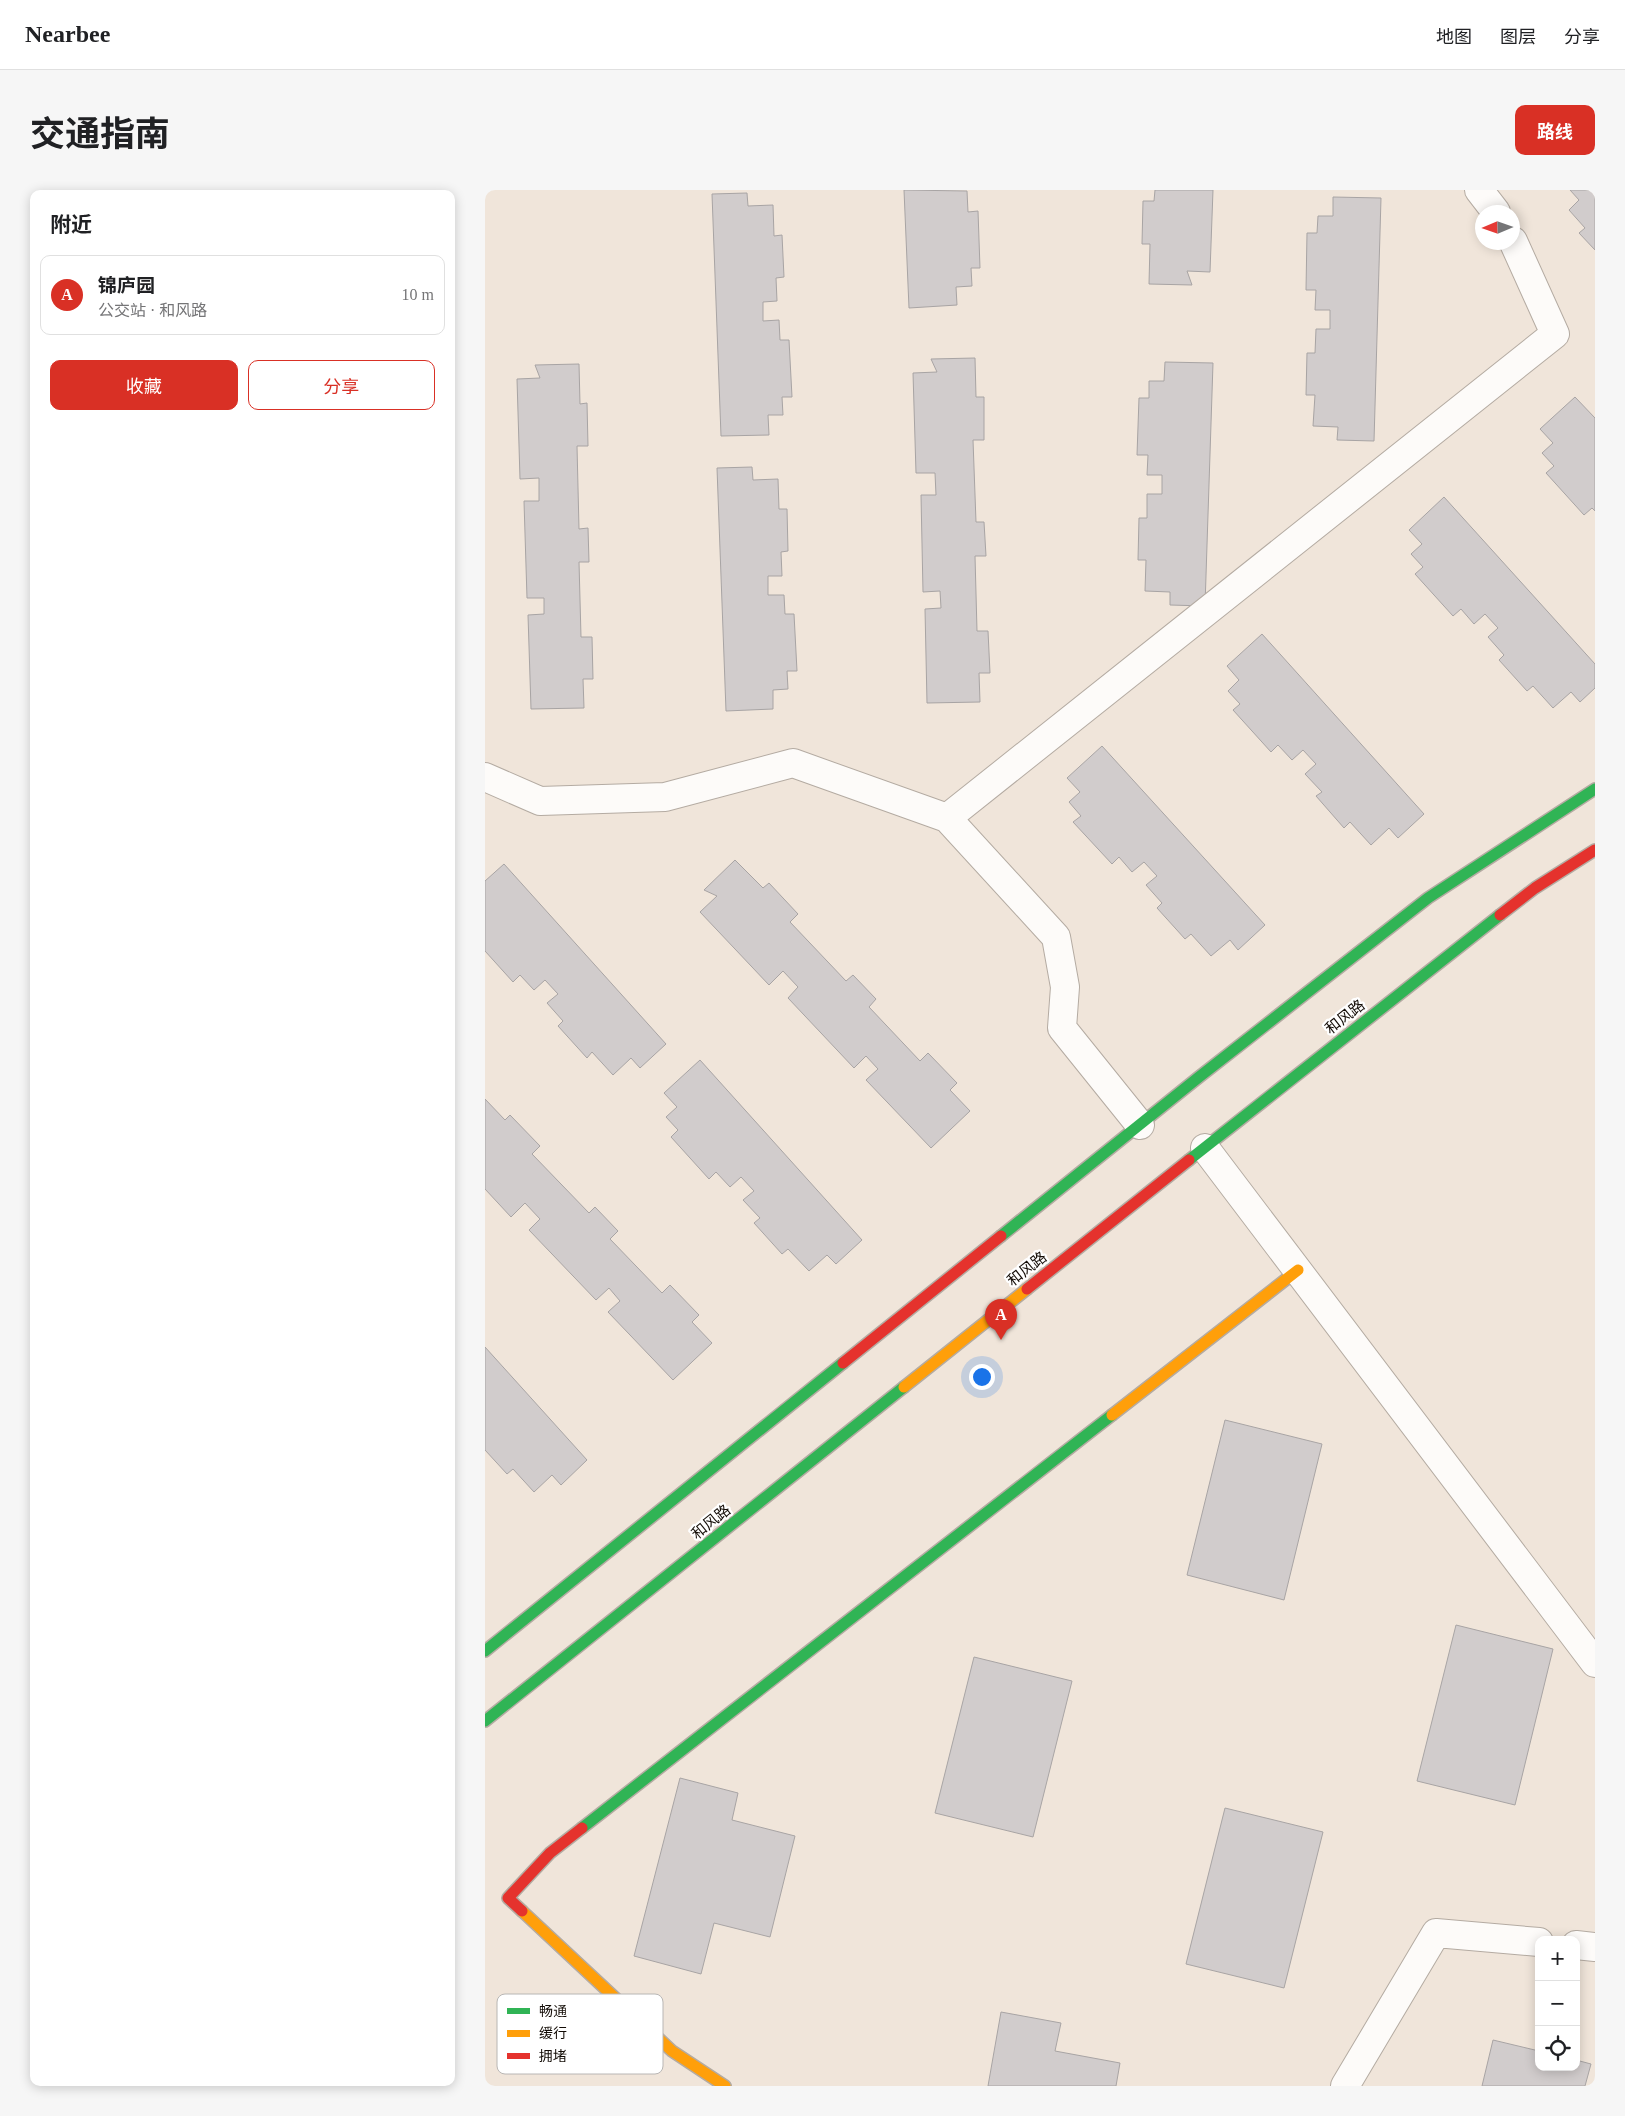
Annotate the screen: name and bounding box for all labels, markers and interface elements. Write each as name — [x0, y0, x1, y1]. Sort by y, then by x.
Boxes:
text: Nearbee — [25, 21, 110, 47]
text: 地图 — [1436, 27, 1472, 47]
text: 图层 — [1500, 27, 1536, 47]
text: 分享 — [1564, 27, 1600, 47]
button: 路线 — [1515, 105, 1595, 155]
text: 交通指南 — [30, 115, 170, 154]
north arrow — [1475, 205, 1520, 250]
text: 附近 — [50, 213, 92, 237]
text: 锦庐园 — [98, 275, 155, 296]
text: A — [61, 286, 73, 303]
text: 10 m — [402, 286, 434, 303]
text: 公交站 · 和风路 — [98, 302, 207, 319]
button: 收藏 — [50, 360, 238, 410]
button: 分享 — [248, 360, 435, 410]
street label: 和风路 — [1322, 997, 1368, 1037]
street label: 和风路 — [1004, 1249, 1050, 1289]
pin: A — [985, 1299, 1017, 1340]
your location — [969, 1364, 995, 1390]
street label: 和风路 — [688, 1502, 734, 1542]
map controls — [1535, 1936, 1580, 2071]
button: + — [1535, 1936, 1580, 1981]
button: − — [1535, 1981, 1580, 2026]
legend — [497, 1994, 663, 2074]
text: 畅通 — [539, 2004, 567, 2019]
text: 缓行 — [539, 2026, 567, 2041]
button: locate — [1535, 2026, 1580, 2071]
text: 拥堵 — [539, 2049, 567, 2064]

